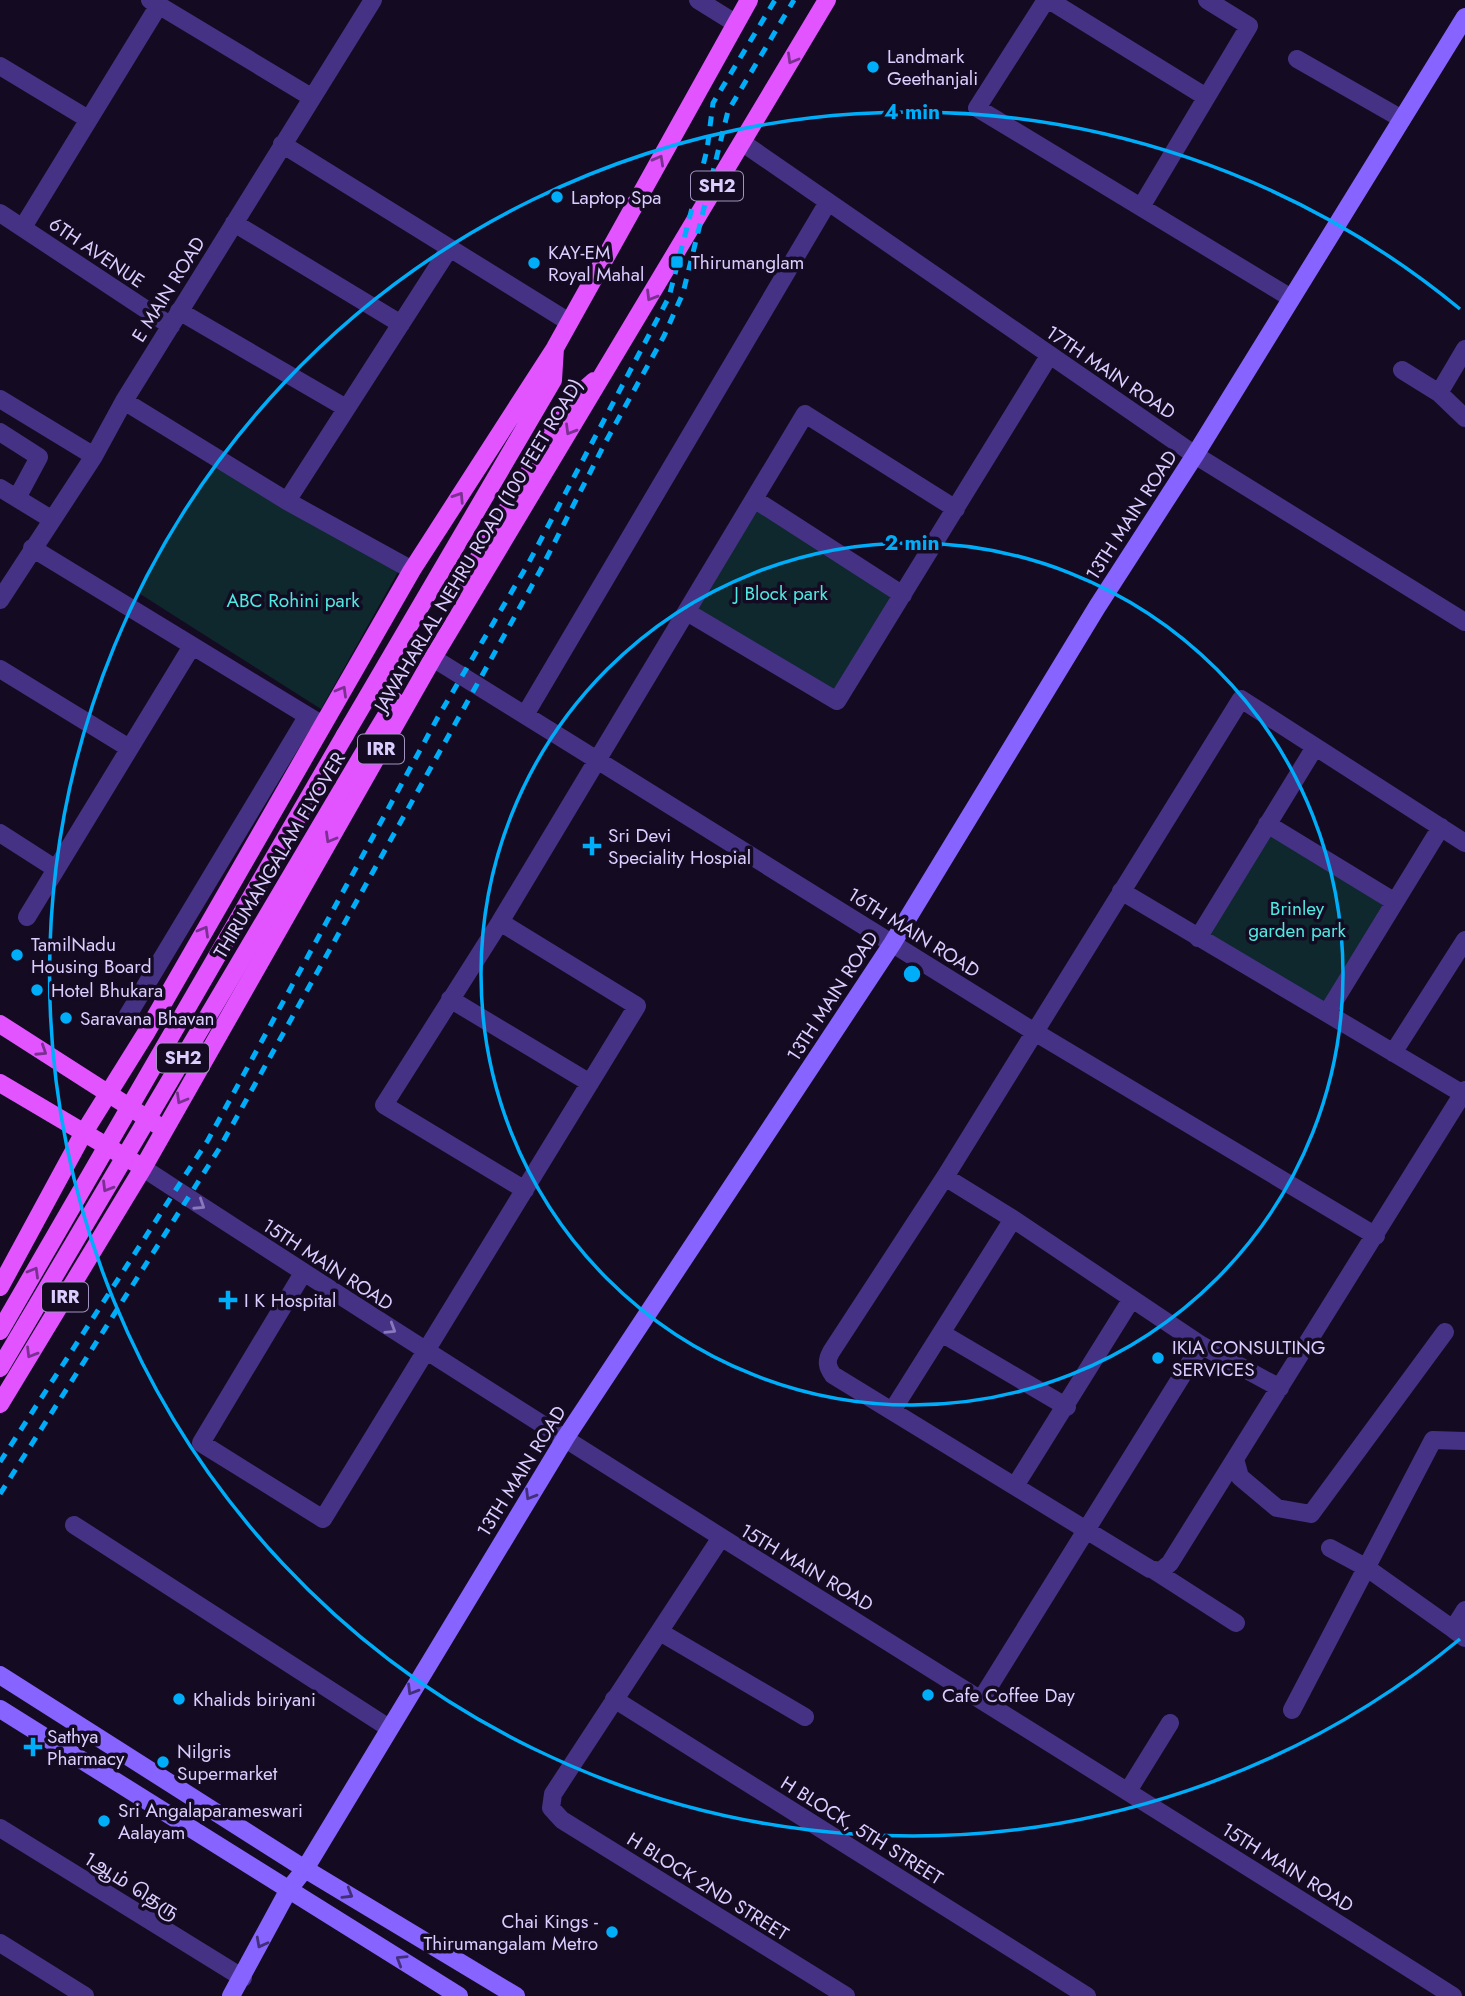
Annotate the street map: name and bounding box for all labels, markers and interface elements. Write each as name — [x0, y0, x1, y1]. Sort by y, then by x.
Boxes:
place label: Landmark Geethanjali — [887, 43, 978, 92]
one-way arrow — [787, 51, 800, 64]
marker: Landmark Geethanjali — [865, 59, 881, 75]
text: 4 min — [884, 97, 940, 127]
one-way arrow — [651, 154, 664, 167]
road number: SH2 — [691, 172, 743, 201]
place label: Laptop Spa — [571, 184, 661, 211]
marker: Laptop Spa — [549, 189, 565, 205]
street label: 6TH AVENUE — [44, 211, 150, 294]
street label: E MAIN ROAD — [125, 231, 212, 347]
place label: KAY-EM Royal Mahal — [548, 239, 644, 288]
place label: Thirumanglam — [691, 249, 804, 276]
marker: Thirumanglam — [669, 254, 685, 270]
marker: KAY-EM Royal Mahal — [526, 255, 542, 271]
one-way arrow — [646, 289, 659, 302]
street label: 17TH MAIN ROAD — [1041, 319, 1181, 426]
street label: JAWAHARLAL NEHRU ROAD (100 FEET ROAD) — [366, 373, 589, 720]
one-way arrow — [565, 423, 578, 436]
street label: 13TH MAIN ROAD — [1079, 445, 1184, 586]
one-way arrow — [451, 491, 464, 504]
text: 2 min — [884, 528, 940, 558]
park label: J Block park — [731, 580, 828, 607]
park label: ABC Rohini park — [226, 587, 360, 614]
one-way arrow — [333, 686, 346, 699]
road number: IRR — [358, 734, 404, 764]
street label: THIRUMANGALAM FLYOVER — [207, 747, 352, 963]
place label: Sri Devi Speciality Hospial — [608, 822, 751, 871]
one-way arrow — [326, 830, 339, 843]
marker: Sri Devi Speciality Hospial — [582, 836, 602, 856]
street label: 16TH MAIN ROAD — [842, 881, 985, 984]
park label: Brinley garden park — [1248, 895, 1346, 944]
one-way arrow — [196, 926, 209, 938]
street label: 13TH MAIN ROAD — [780, 926, 885, 1067]
place label: TamilNadu Housing Board — [31, 931, 152, 980]
marker: TamilNadu Housing Board — [9, 947, 25, 963]
centre of rings — [900, 962, 924, 986]
place label: Hotel Bhukara — [51, 977, 163, 1004]
marker: Hotel Bhukara — [29, 982, 45, 998]
place label: Saravana Bhavan — [80, 1005, 215, 1032]
marker: Saravana Bhavan — [58, 1010, 74, 1026]
one-way arrow — [34, 1043, 47, 1056]
road number: SH2 — [157, 1044, 209, 1072]
one-way arrow — [177, 1092, 190, 1105]
one-way arrow — [102, 1180, 115, 1193]
one-way arrow — [192, 1197, 205, 1210]
street label: 15TH MAIN ROAD — [257, 1212, 398, 1317]
one-way arrow — [26, 1266, 39, 1279]
road number: IRR — [42, 1282, 88, 1312]
place label: I K Hospital — [244, 1287, 336, 1314]
marker: I K Hospital — [218, 1290, 238, 1310]
one-way arrow — [383, 1320, 396, 1333]
place label: IKIA CONSULTING SERVICES — [1172, 1334, 1326, 1383]
one-way arrow — [26, 1346, 39, 1359]
marker: IKIA CONSULTING SERVICES — [1150, 1350, 1166, 1366]
street label: 13TH MAIN ROAD — [470, 1400, 573, 1542]
one-way arrow — [526, 1488, 539, 1501]
street label: 15TH MAIN ROAD — [735, 1517, 878, 1618]
one-way arrow — [408, 1682, 421, 1695]
place label: Cafe Coffee Day — [942, 1682, 1076, 1709]
place label: Khalids biriyani — [193, 1686, 316, 1713]
marker: Cafe Coffee Day — [920, 1687, 936, 1703]
marker: Khalids biriyani — [171, 1691, 187, 1707]
place label: Sathya Pharmacy — [47, 1723, 125, 1772]
place label: Nilgris Supermarket — [177, 1738, 278, 1787]
marker: Sathya Pharmacy — [25, 1739, 41, 1755]
marker: Nilgris Supermarket — [155, 1754, 171, 1770]
street label: H BLOCK, 5TH STREET — [775, 1770, 948, 1891]
place label: Sri Angalaparameswari Aalayam — [118, 1797, 303, 1846]
marker: Sri Angalaparameswari Aalayam — [96, 1813, 112, 1829]
street label: 15TH MAIN ROAD — [1217, 1816, 1359, 1919]
street label: H BLOCK 2ND STREET — [622, 1826, 794, 1947]
street label: 1ஆம் தெரு — [79, 1845, 185, 1926]
one-way arrow — [341, 1886, 354, 1899]
place label: Chai Kings - Thirumangalam Metro — [423, 1908, 598, 1957]
marker: Chai Kings - Thirumangalam Metro — [604, 1924, 620, 1940]
one-way arrow — [256, 1936, 270, 1948]
one-way arrow — [396, 1955, 409, 1968]

